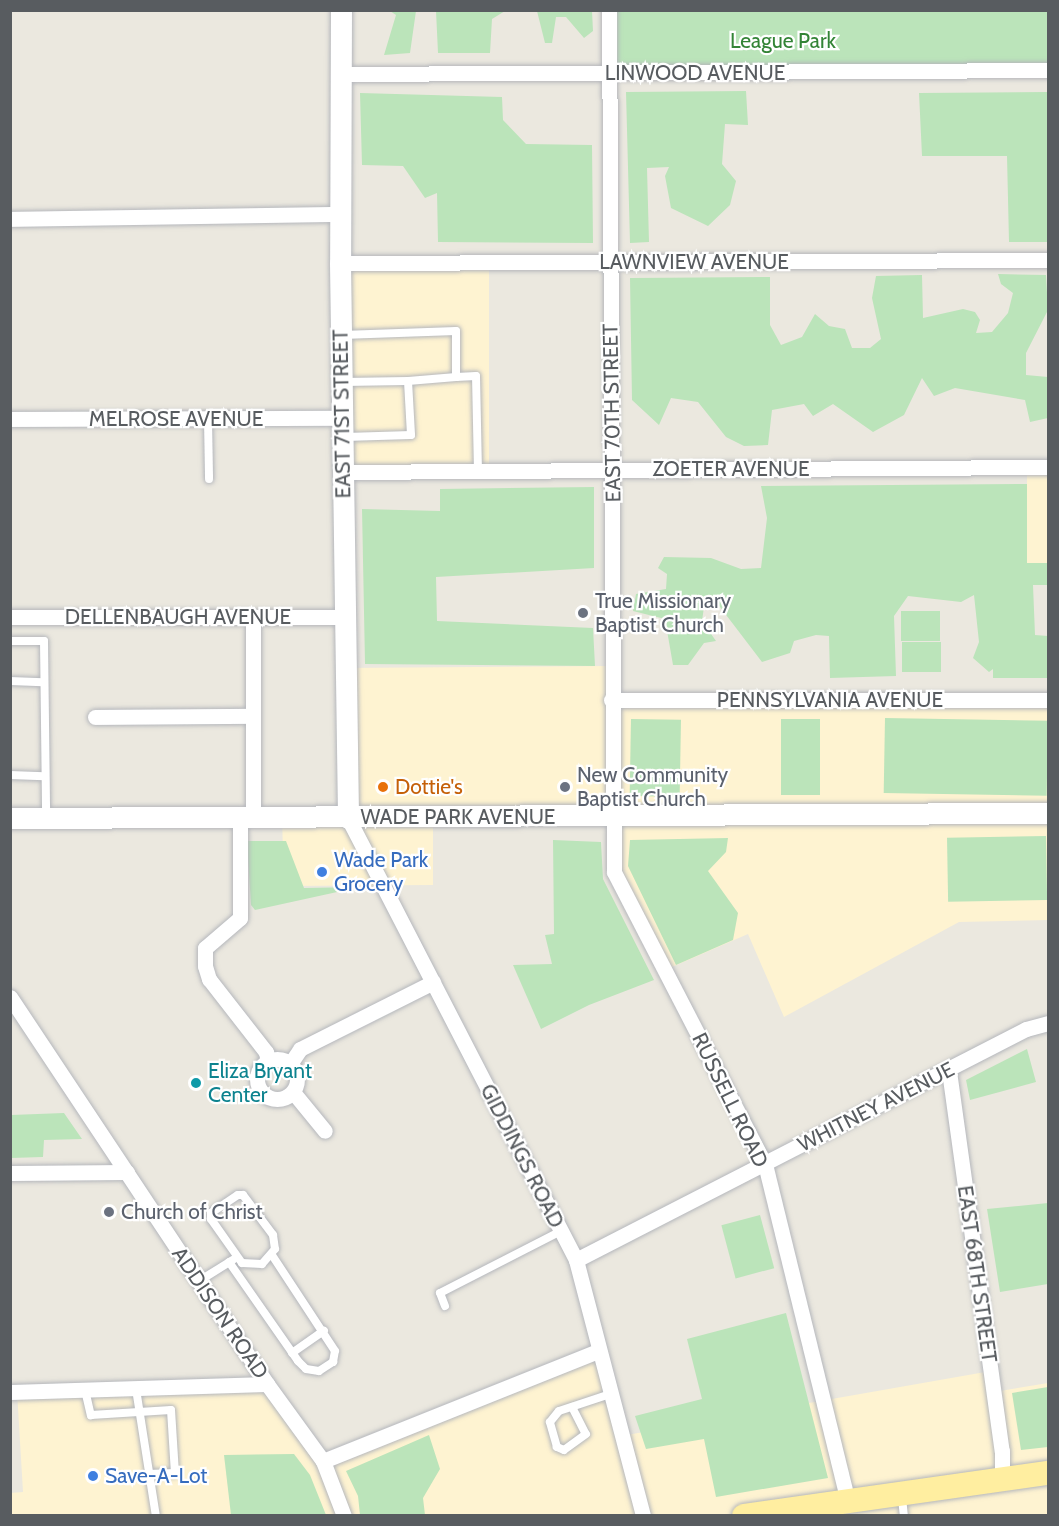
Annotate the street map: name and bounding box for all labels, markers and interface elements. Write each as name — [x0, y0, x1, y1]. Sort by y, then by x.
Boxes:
park label: League Park — [730, 28, 836, 54]
street label: LINWOOD AVENUE — [605, 60, 785, 86]
street label: LAWNVIEW AVENUE — [599, 249, 789, 275]
street label: EAST 70TH STREET — [598, 323, 626, 503]
street label: EAST 71ST STREET — [328, 329, 356, 499]
street label: MELROSE AVENUE — [89, 406, 263, 432]
street label: ZOETER AVENUE — [652, 456, 810, 482]
place label: True Missionary Baptist Church — [595, 588, 731, 638]
street label: DELLENBAUGH AVENUE — [65, 604, 291, 630]
marker: True Missionary Baptist Church — [576, 606, 590, 620]
street label: PENNSYLVANIA AVENUE — [717, 687, 943, 713]
place label: New Community Baptist Church — [577, 762, 728, 812]
place label: Dottie's — [395, 774, 463, 800]
marker: Dottie's — [376, 780, 390, 794]
marker: New Community Baptist Church — [558, 780, 572, 794]
street label: WADE PARK AVENUE — [360, 804, 556, 830]
place label: Wade Park Grocery — [334, 847, 428, 897]
marker: Wade Park Grocery — [315, 865, 329, 879]
street label: RUSSELL ROAD — [687, 1029, 773, 1171]
street label: WHITNEY AVENUE — [794, 1057, 958, 1157]
place label: Eliza Bryant Center — [208, 1058, 312, 1108]
marker: Eliza Bryant Center — [189, 1076, 203, 1090]
street label: GIDDINGS ROAD — [475, 1080, 569, 1232]
street label: EAST 68TH STREET — [952, 1184, 1002, 1364]
place label: Church of Christ — [121, 1199, 263, 1225]
marker: Church of Christ — [102, 1205, 116, 1219]
street label: ADDISON ROAD — [167, 1242, 273, 1384]
place label: Save-A-Lot — [105, 1463, 207, 1489]
marker: Save-A-Lot — [86, 1469, 100, 1483]

